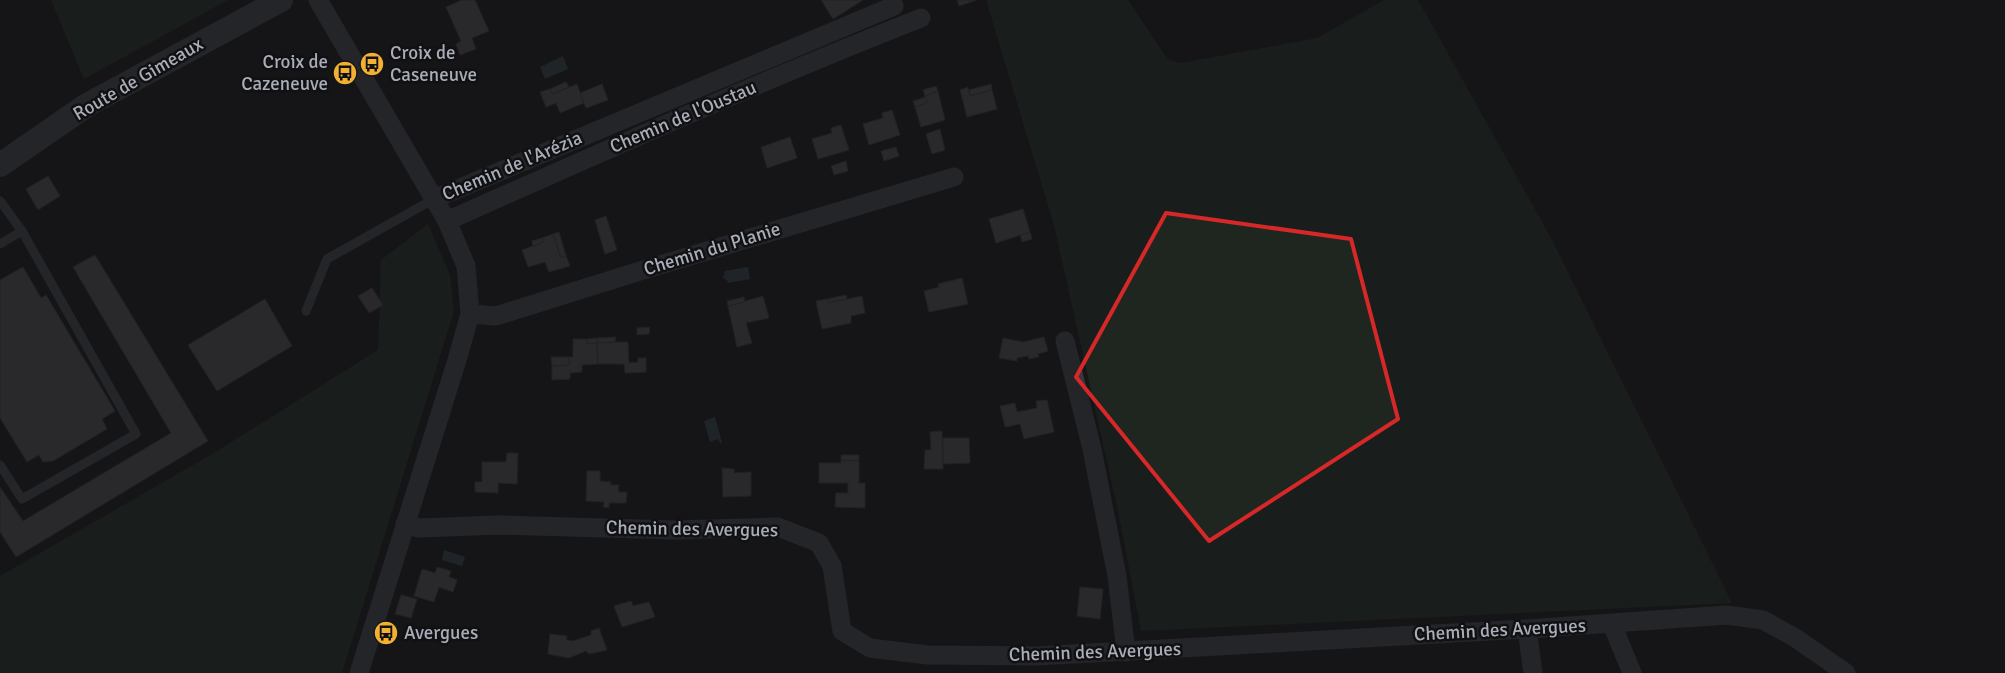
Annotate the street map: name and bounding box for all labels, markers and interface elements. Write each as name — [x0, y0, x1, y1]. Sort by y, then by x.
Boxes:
street label: Route de Gimeaux — [69, 32, 208, 126]
place label: Croix de Caseneuve — [390, 41, 477, 87]
place label: Croix de Cazeneuve — [241, 50, 328, 96]
bus stop icon: Croix de Caseneuve — [359, 51, 385, 77]
bus stop icon: Croix de Cazeneuve — [332, 60, 358, 86]
street label: Chemin de l'Oustau — [606, 75, 760, 159]
street label: Chemin de l'Arézia — [438, 126, 586, 206]
street label: Chemin du Planie — [641, 217, 783, 281]
street label: Chemin des Avergues — [606, 515, 778, 543]
street label: Chemin des Avergues — [1413, 614, 1587, 646]
bus stop icon: Avergues — [373, 620, 399, 646]
place label: Avergues — [404, 621, 478, 645]
street label: Chemin des Avergues — [1008, 637, 1182, 667]

